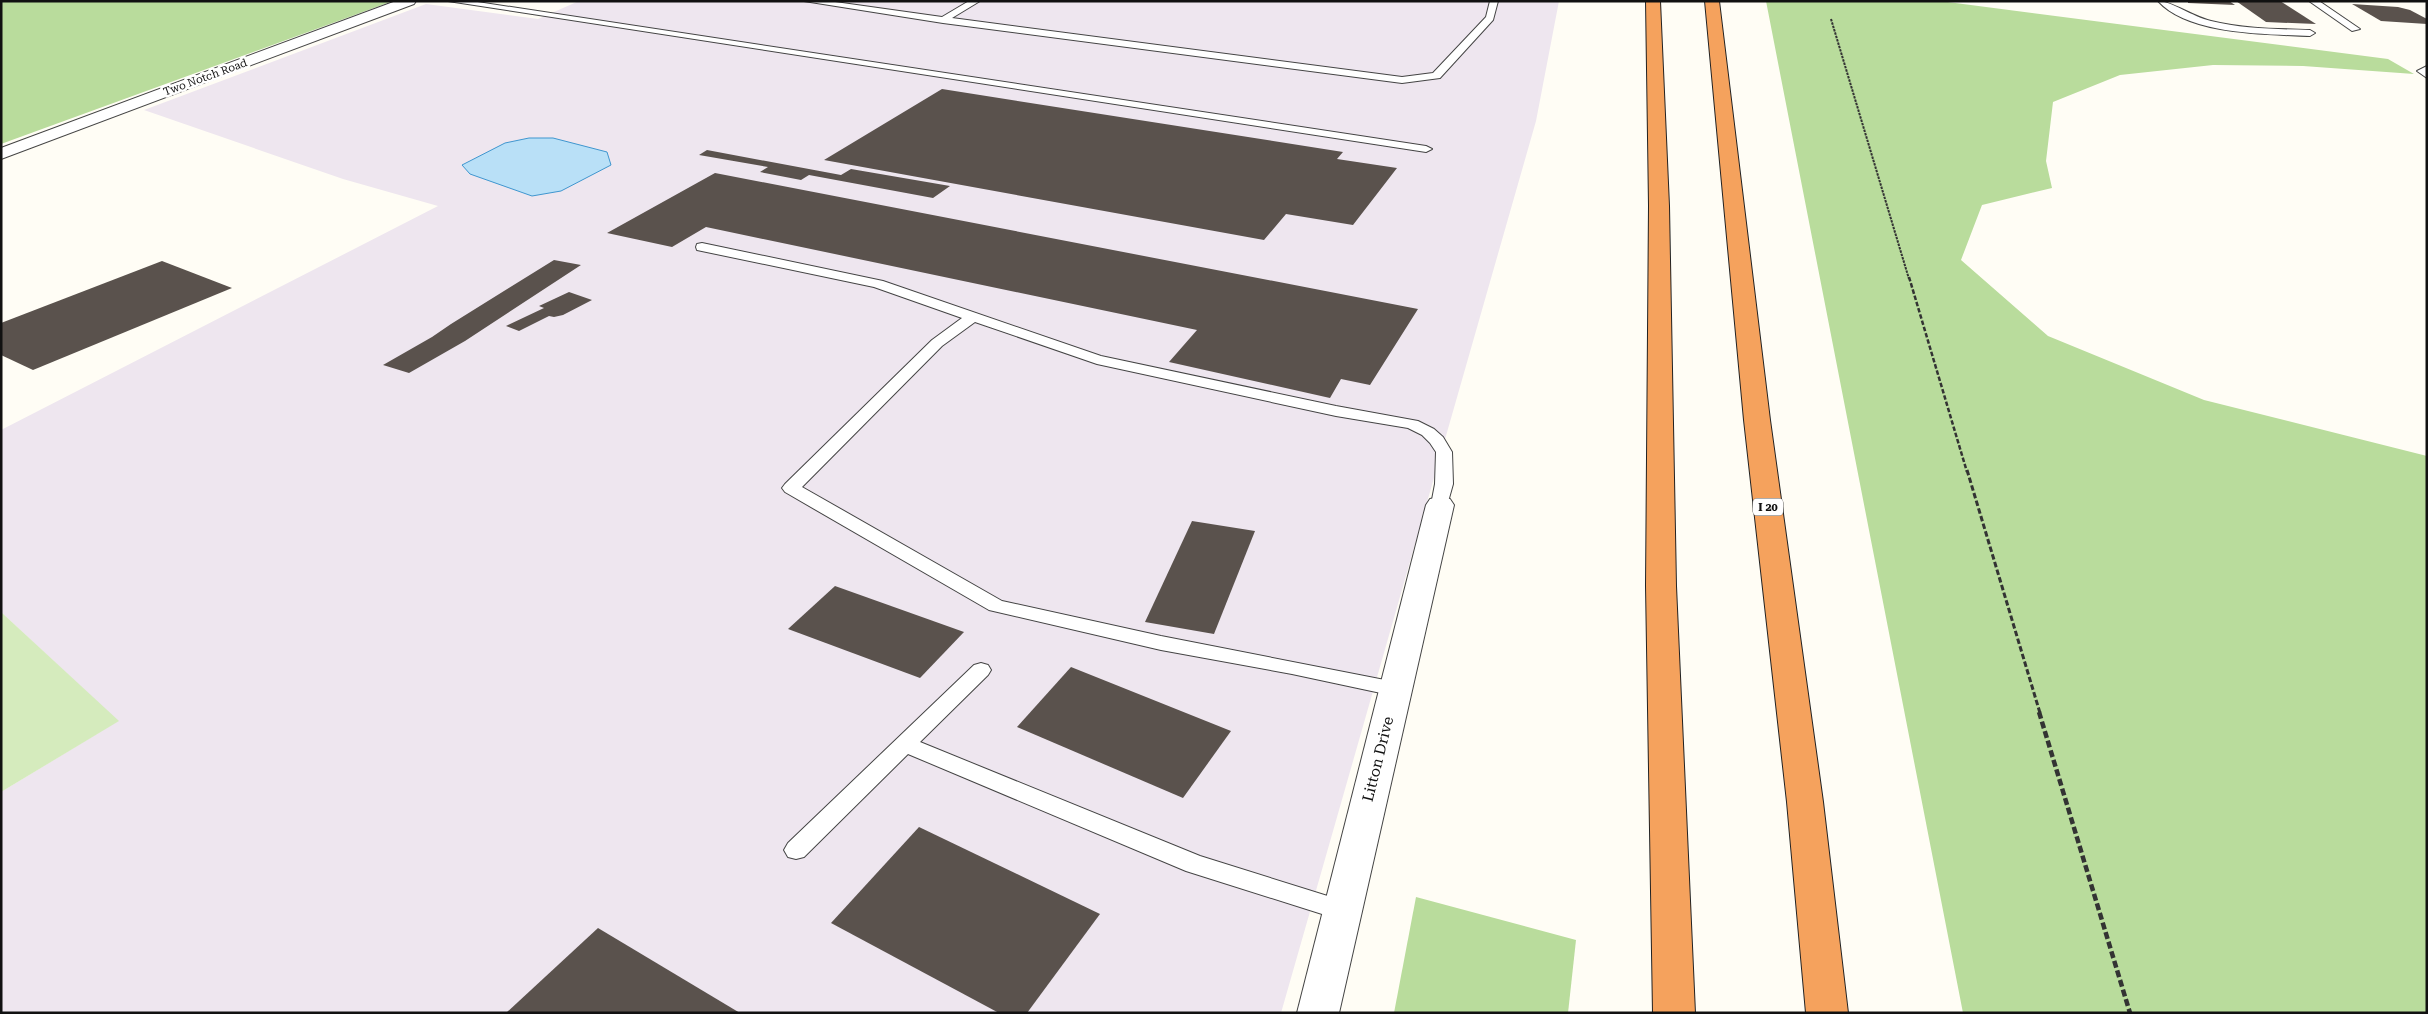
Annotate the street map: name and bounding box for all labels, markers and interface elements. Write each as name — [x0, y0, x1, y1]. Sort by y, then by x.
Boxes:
street label: Two Notch Road — [161, 56, 249, 99]
road number: I 20 — [1753, 498, 1783, 516]
street label: Litton Drive — [1359, 715, 1397, 803]

